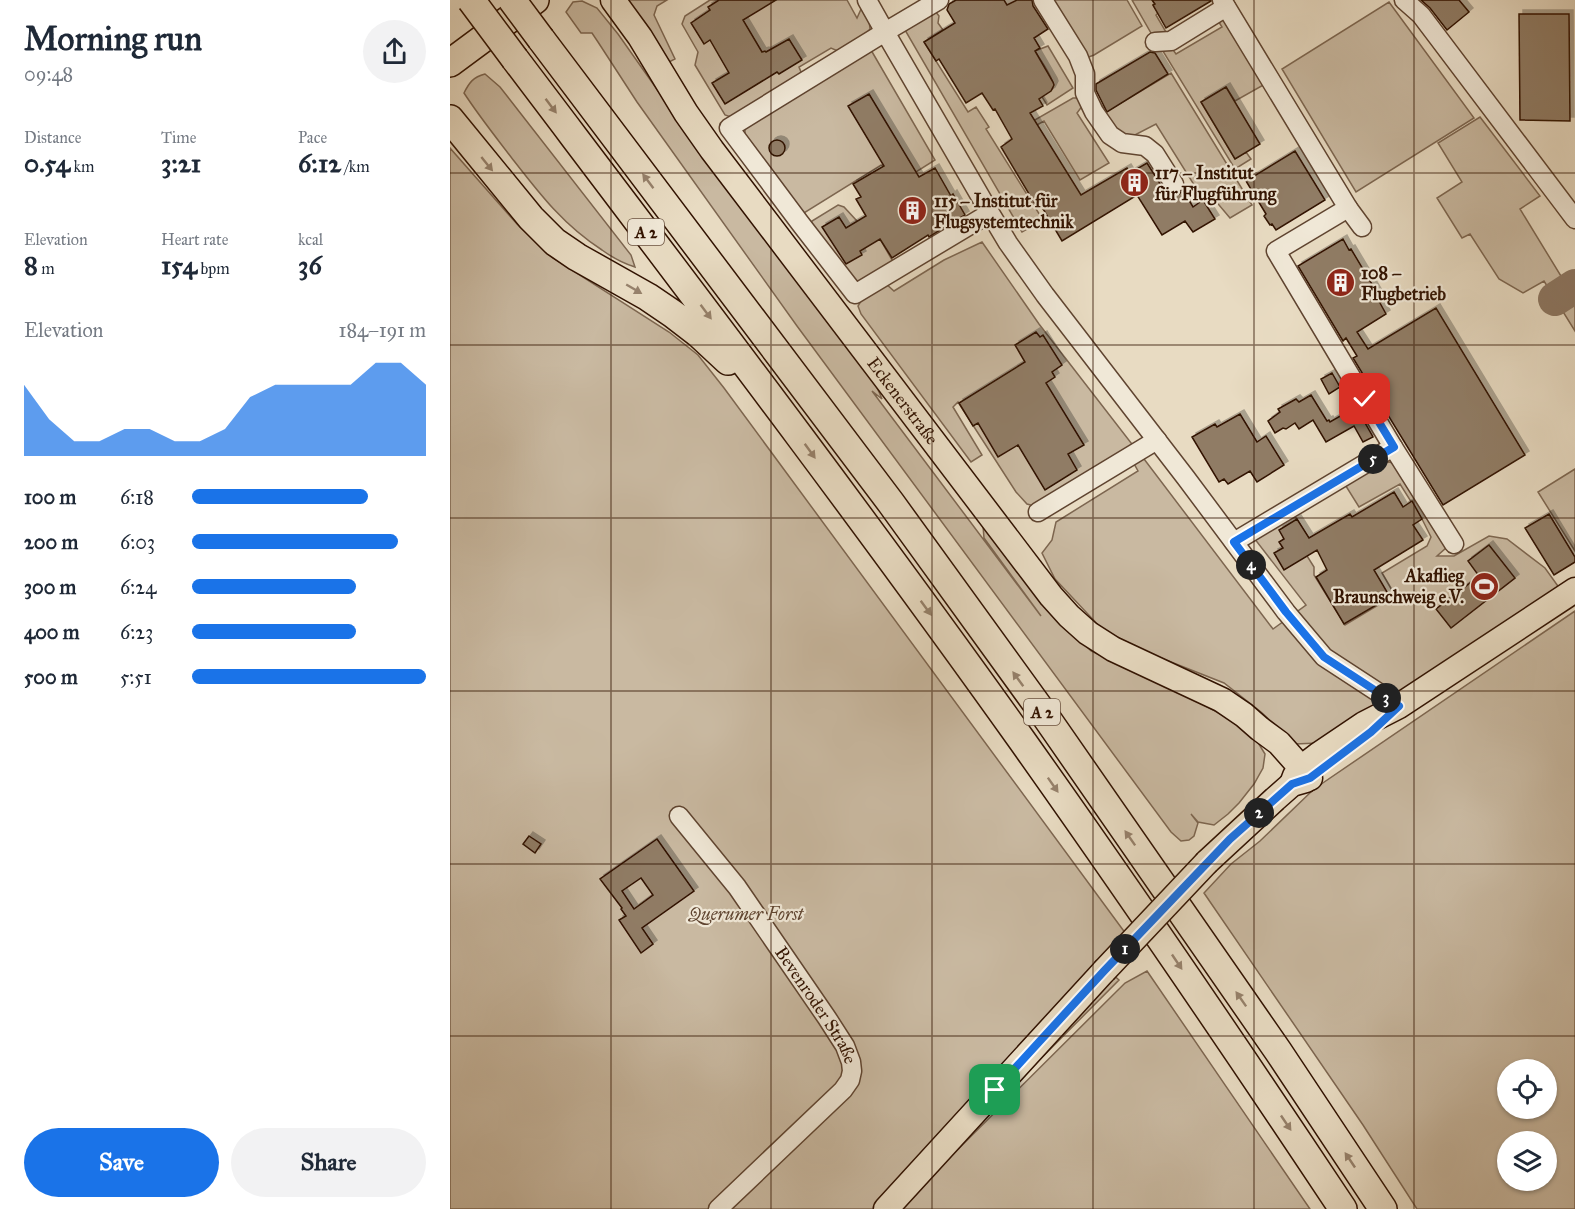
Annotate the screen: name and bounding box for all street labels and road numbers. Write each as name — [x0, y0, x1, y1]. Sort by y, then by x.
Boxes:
road number: A 2 — [628, 219, 664, 245]
street label: Eckenerstraße — [862, 353, 943, 449]
road number: A 2 — [1024, 699, 1060, 725]
street label: Bevenroder Straße — [770, 942, 862, 1067]

